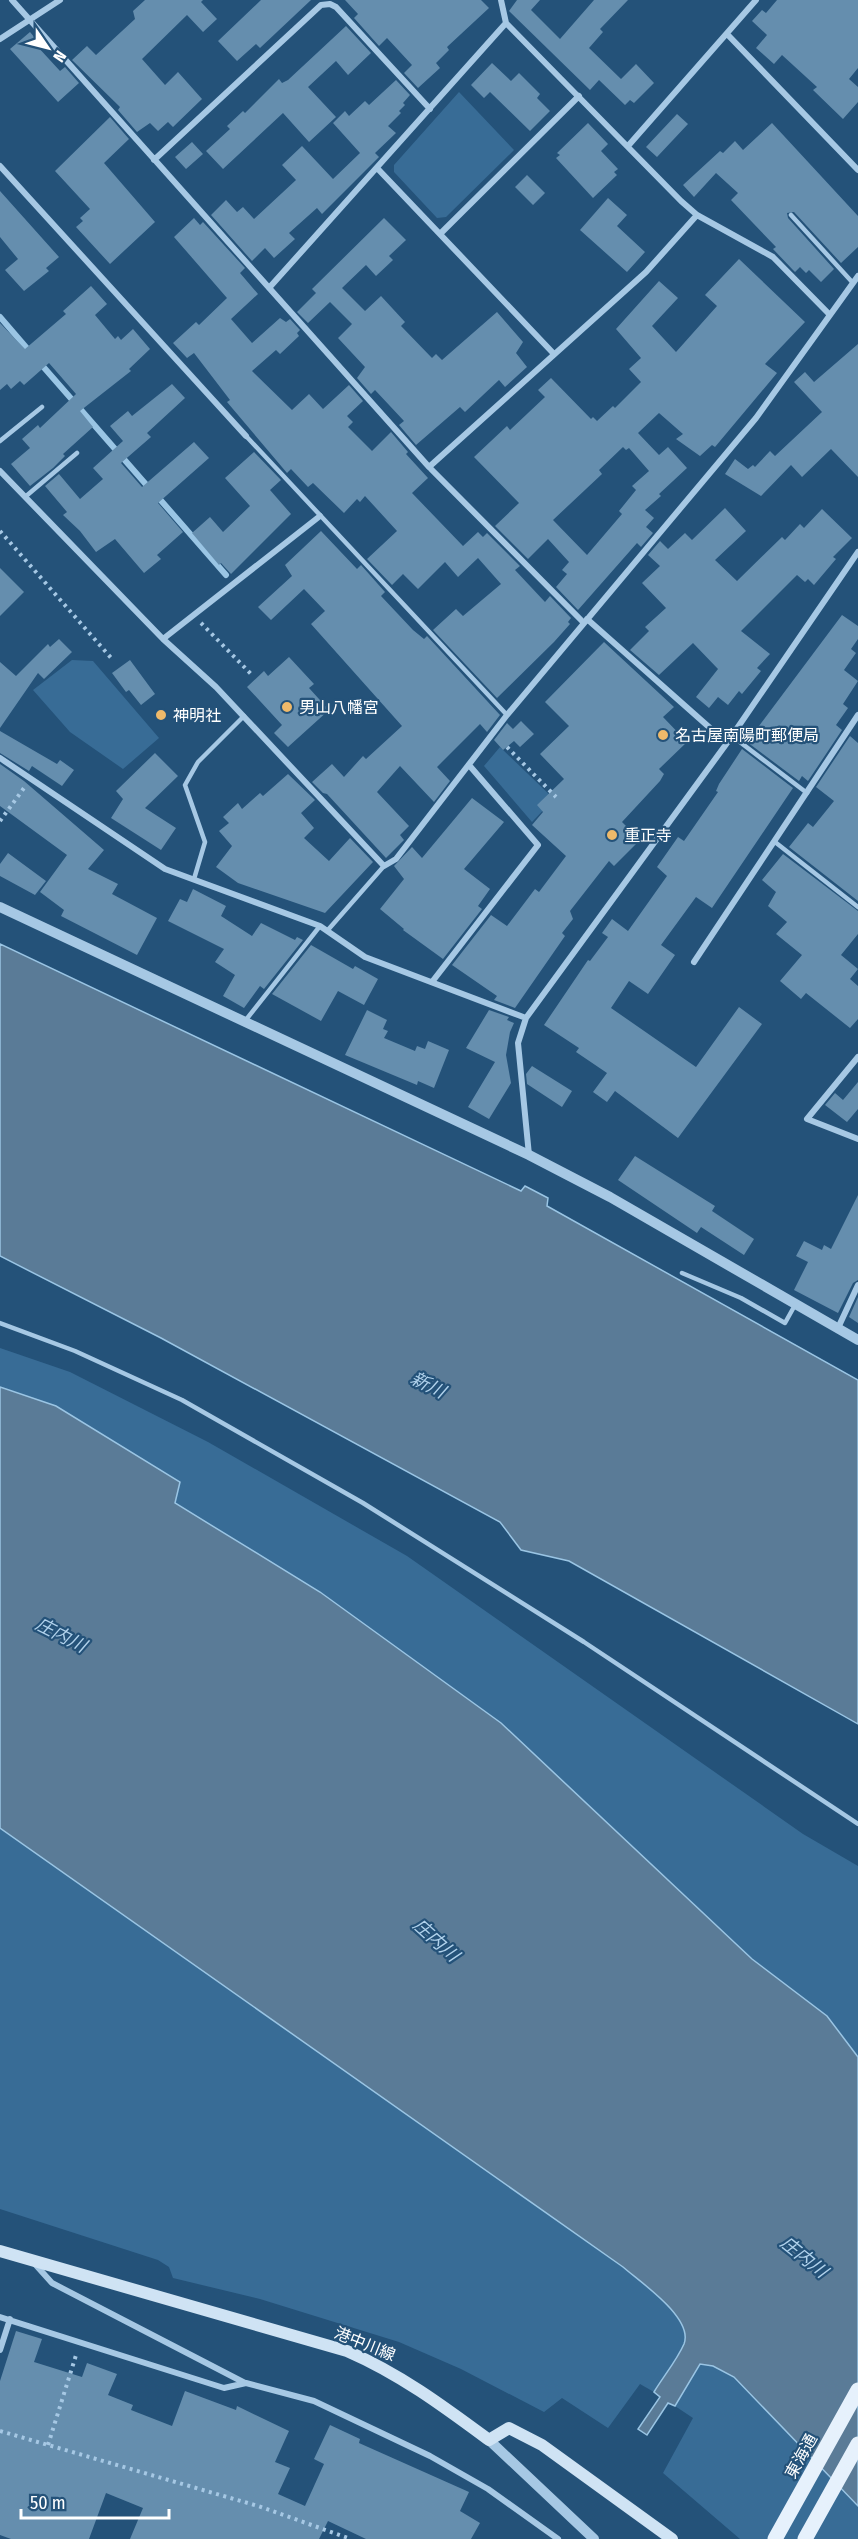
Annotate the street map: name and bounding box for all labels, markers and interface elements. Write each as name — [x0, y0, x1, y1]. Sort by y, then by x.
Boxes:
north arrow — [18, 18, 78, 78]
text: N — [49, 47, 70, 66]
place label: 男山八幡宮 — [299, 698, 379, 717]
marker: 男山八幡宮 — [280, 700, 294, 714]
place label: 神明社 — [173, 706, 221, 725]
marker: 神明社 — [154, 708, 168, 722]
place label: 名古屋南陽町郵便局 — [675, 726, 819, 745]
marker: 名古屋南陽町郵便局 — [656, 728, 670, 742]
place label: 重正寺 — [624, 826, 672, 845]
marker: 重正寺 — [605, 828, 619, 842]
water label: 新川 — [407, 1367, 451, 1404]
water label: 庄内川 — [32, 1613, 92, 1658]
water label: 庄内川 — [409, 1914, 465, 1968]
water label: 庄内川 — [776, 2231, 833, 2284]
street label: 港中川線 — [332, 2323, 398, 2365]
street label: 東海通 — [781, 2430, 821, 2482]
scale bar — [21, 2482, 170, 2520]
text: 50 m — [30, 2492, 66, 2514]

